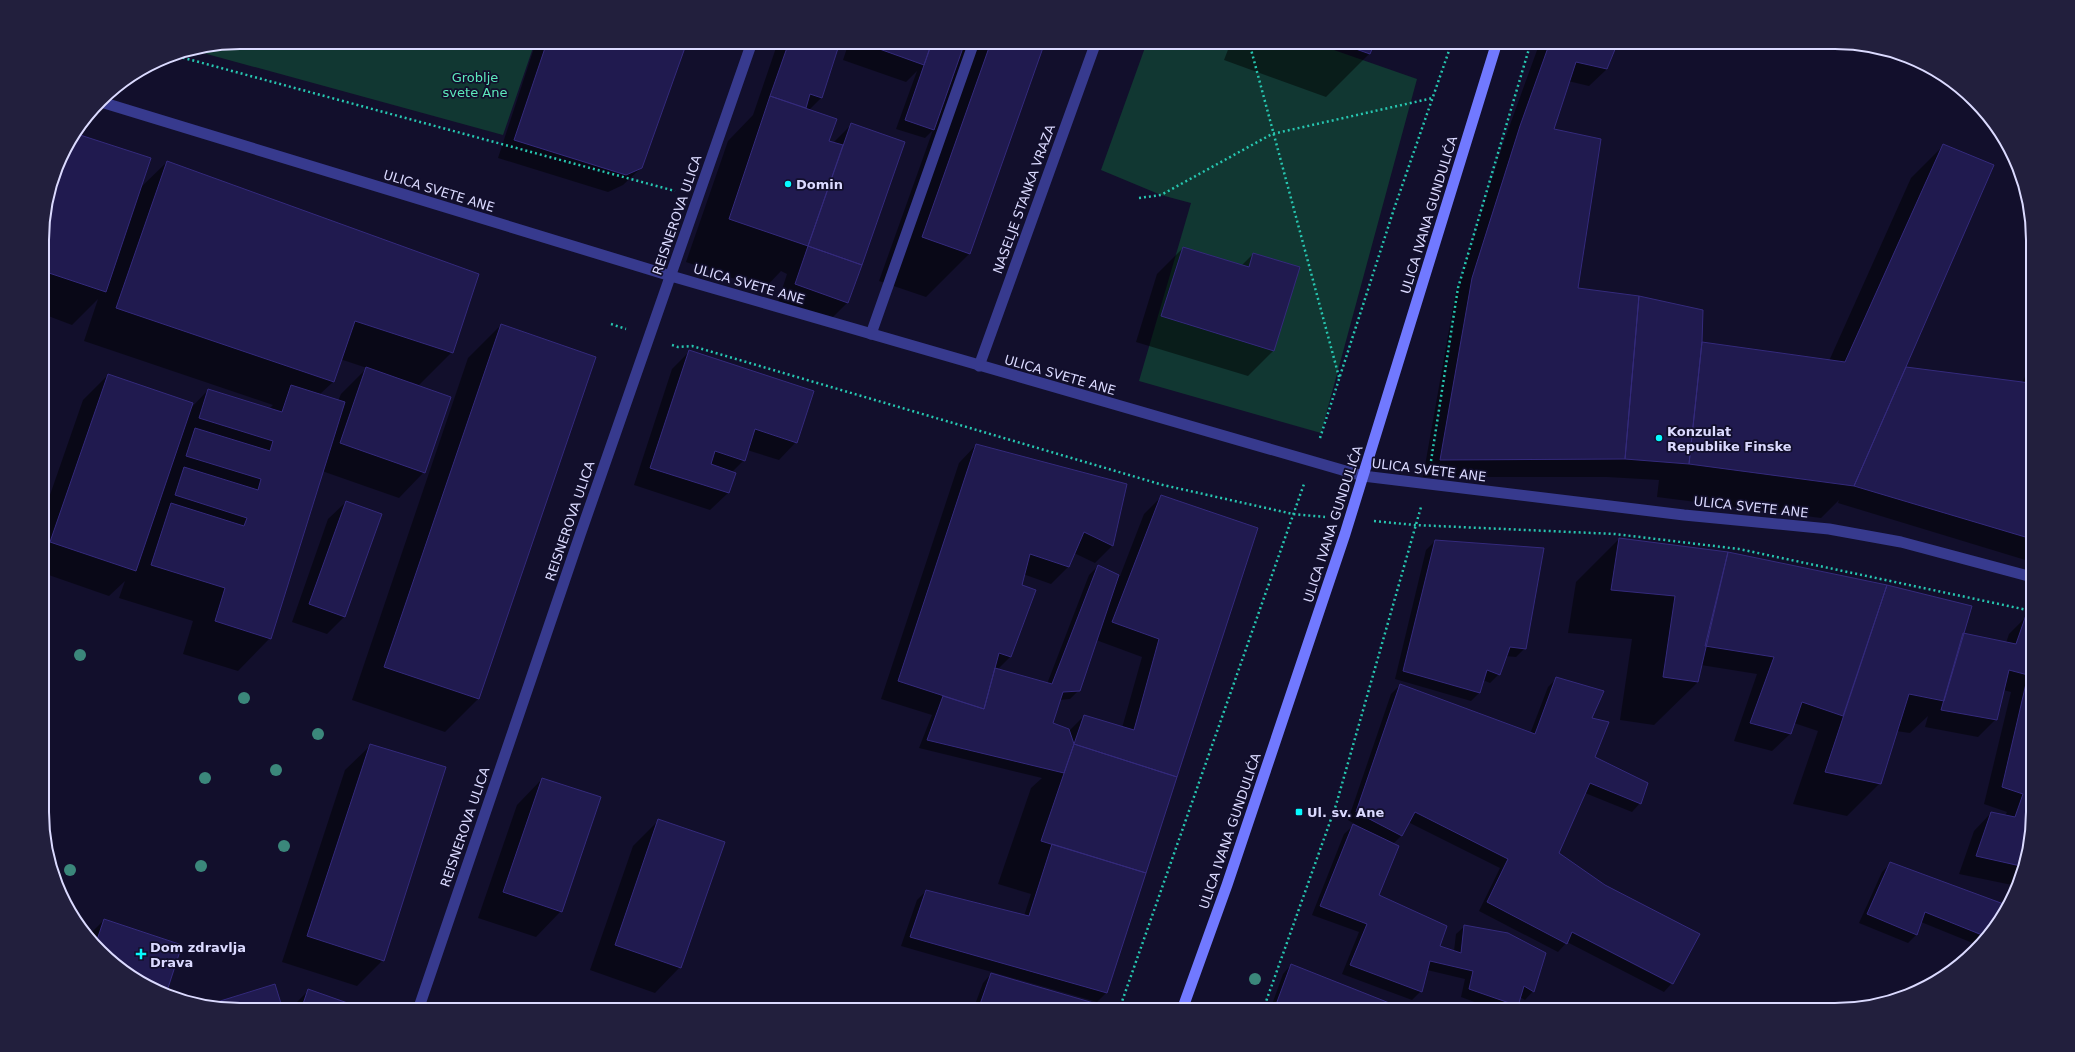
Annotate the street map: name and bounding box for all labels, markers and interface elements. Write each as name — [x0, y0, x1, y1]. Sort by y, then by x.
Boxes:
park label: Groblje svete Ane — [443, 70, 507, 100]
street label: NASELJE STANKA VRAZA — [990, 122, 1058, 276]
street label: ULICA IVANA GUNDULIĆA — [1398, 134, 1460, 296]
street label: REISNEROVA ULICA — [649, 153, 705, 277]
street label: ULICA SVETE ANE — [382, 167, 496, 215]
place label: Domin — [796, 177, 843, 192]
marker: Domin — [783, 179, 793, 189]
street label: ULICA SVETE ANE — [692, 261, 806, 307]
street label: ULICA SVETE ANE — [1003, 352, 1117, 398]
place label: Konzulat Republike Finske — [1667, 424, 1792, 454]
marker: Konzulat Republike Finske — [1654, 433, 1664, 443]
street label: ULICA IVANA GUNDULIĆA — [1301, 444, 1366, 604]
street label: ULICA SVETE ANE — [1371, 456, 1487, 484]
street label: REISNEROVA ULICA — [542, 459, 598, 583]
street label: ULICA SVETE ANE — [1693, 494, 1809, 520]
street label: ULICA IVANA GUNDULIĆA — [1196, 751, 1264, 911]
street label: REISNEROVA ULICA — [437, 765, 493, 889]
place label: Ul. sv. Ane — [1307, 805, 1384, 820]
marker: Ul. sv. Ane — [1294, 807, 1304, 817]
place label: Dom zdravlja Drava — [150, 940, 246, 970]
marker: Dom zdravlja Drava — [135, 948, 147, 960]

